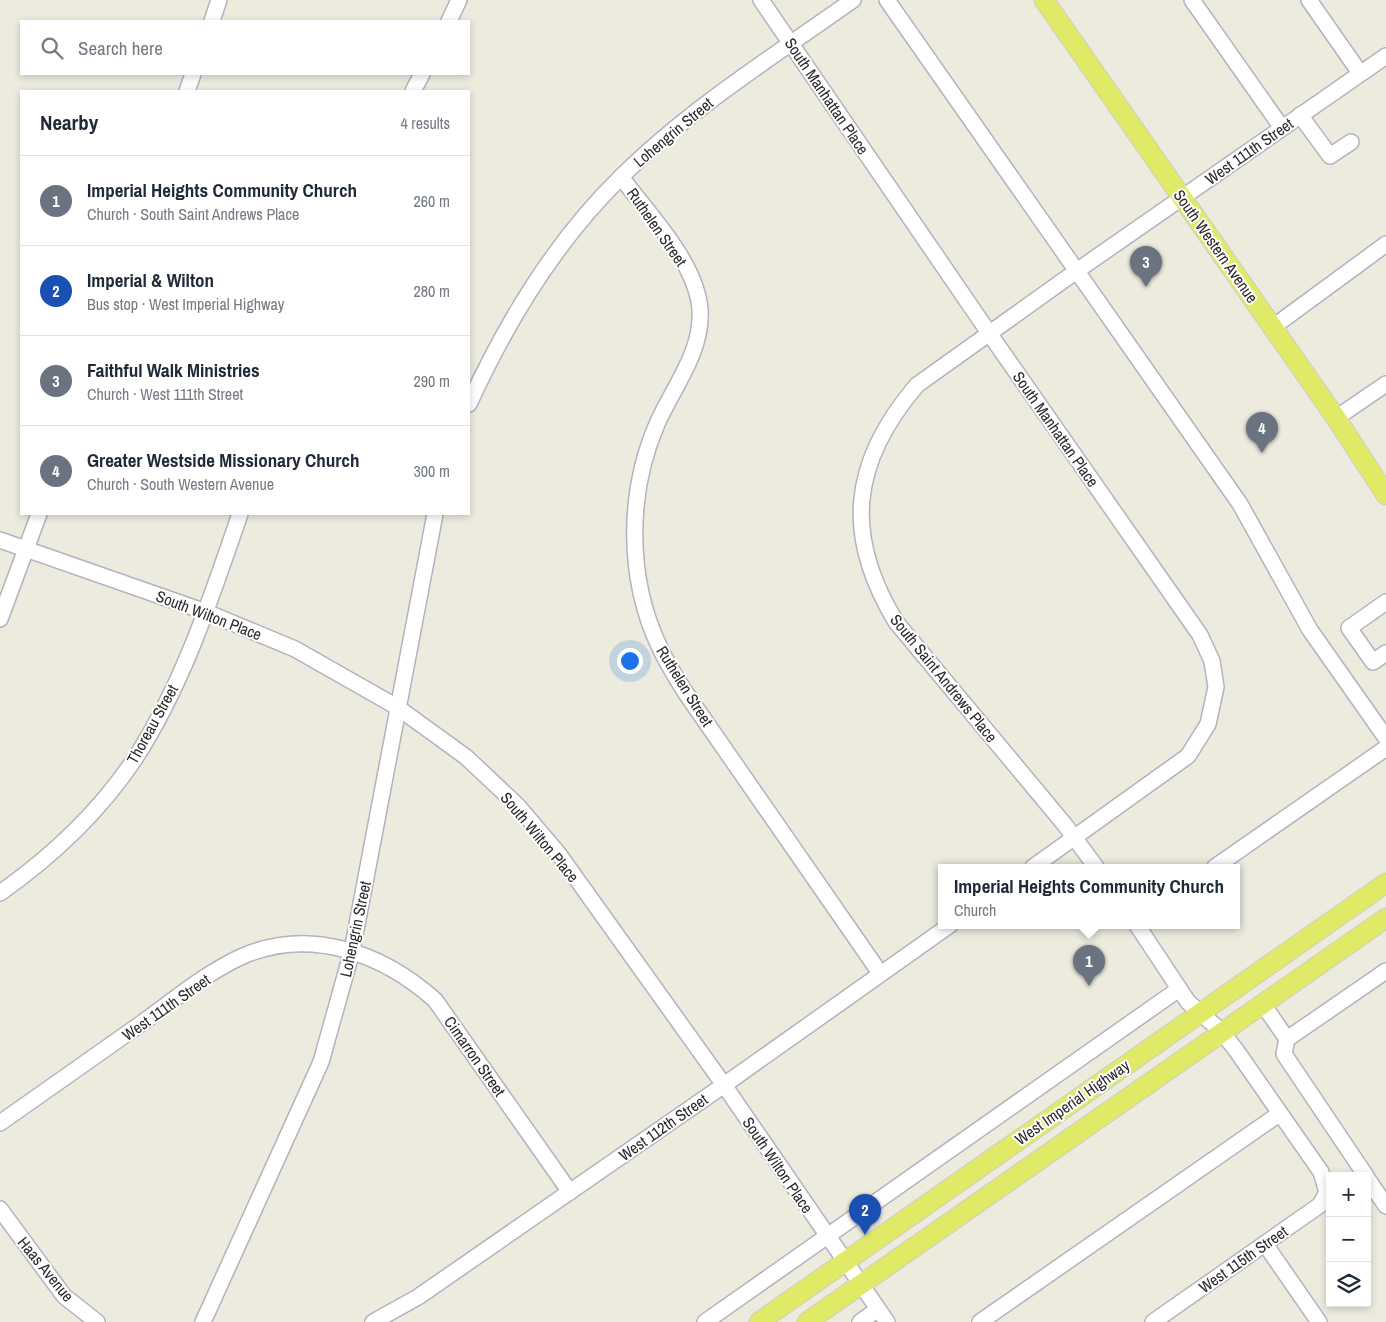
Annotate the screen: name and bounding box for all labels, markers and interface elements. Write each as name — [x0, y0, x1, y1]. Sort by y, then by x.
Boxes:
search box — [20, 20, 470, 75]
street label: South Manhattan Place — [780, 33, 874, 159]
icon: search — [38, 34, 66, 62]
text: Search here — [78, 35, 163, 61]
street label: Lohengrin Street — [628, 92, 718, 172]
text: Nearby — [40, 108, 98, 137]
text: 4 results — [400, 112, 450, 134]
street label: West 111th Street — [1201, 112, 1298, 190]
text: Imperial Heights Community Church — [87, 177, 357, 203]
street label: Ruthelen Street — [622, 183, 692, 271]
street label: South Western Avenue — [1169, 185, 1263, 307]
text: 1 — [52, 190, 60, 212]
text: 260 m — [414, 190, 450, 212]
text: Church · South Saint Andrews Place — [87, 203, 299, 225]
pin: 3 — [1130, 246, 1162, 287]
text: Imperial & Wilton — [87, 267, 214, 293]
text: 2 — [52, 280, 60, 302]
text: 280 m — [414, 280, 450, 302]
text: Bus stop · West Imperial Highway — [87, 293, 284, 315]
text: Faithful Walk Ministries — [87, 357, 260, 383]
street label: South Manhattan Place — [1008, 367, 1104, 491]
text: 3 — [52, 370, 60, 392]
text: 290 m — [414, 370, 450, 392]
text: Church · West 111th Street — [87, 383, 243, 405]
pin: 4 — [1246, 412, 1278, 453]
text: Greater Westside Missionary Church — [87, 447, 359, 473]
text: 4 — [52, 460, 60, 482]
text: 300 m — [414, 460, 450, 482]
text: Church · South Western Avenue — [87, 473, 274, 495]
street label: South Wilton Place — [153, 585, 265, 645]
street label: South Saint Andrews Place — [885, 609, 1003, 747]
street label: Ruthelen Street — [652, 642, 719, 731]
your location — [617, 648, 643, 674]
street label: Thoreau Street — [121, 680, 183, 768]
street label: South Wilton Place — [496, 787, 584, 887]
popup — [938, 864, 1240, 929]
text: Imperial Heights Community Church — [954, 873, 1224, 899]
street label: Lohengrin Street — [334, 879, 376, 979]
text: Church — [954, 899, 996, 921]
pin: 1 — [1073, 945, 1105, 986]
street label: West 111th Street — [118, 968, 215, 1046]
street label: Cimarron Street — [439, 1011, 511, 1101]
street label: West Imperial Highway — [1010, 1054, 1134, 1150]
street label: West 112th Street — [614, 1088, 712, 1166]
street label: South Wilton Place — [738, 1113, 818, 1217]
map controls — [1326, 1172, 1371, 1307]
button: + — [1326, 1172, 1371, 1217]
pin: 2 — [849, 1194, 881, 1235]
button: − — [1326, 1217, 1371, 1262]
street label: West 115th Street — [1194, 1220, 1292, 1298]
street label: Haas Avenue — [13, 1232, 79, 1306]
button: layers — [1326, 1262, 1371, 1307]

